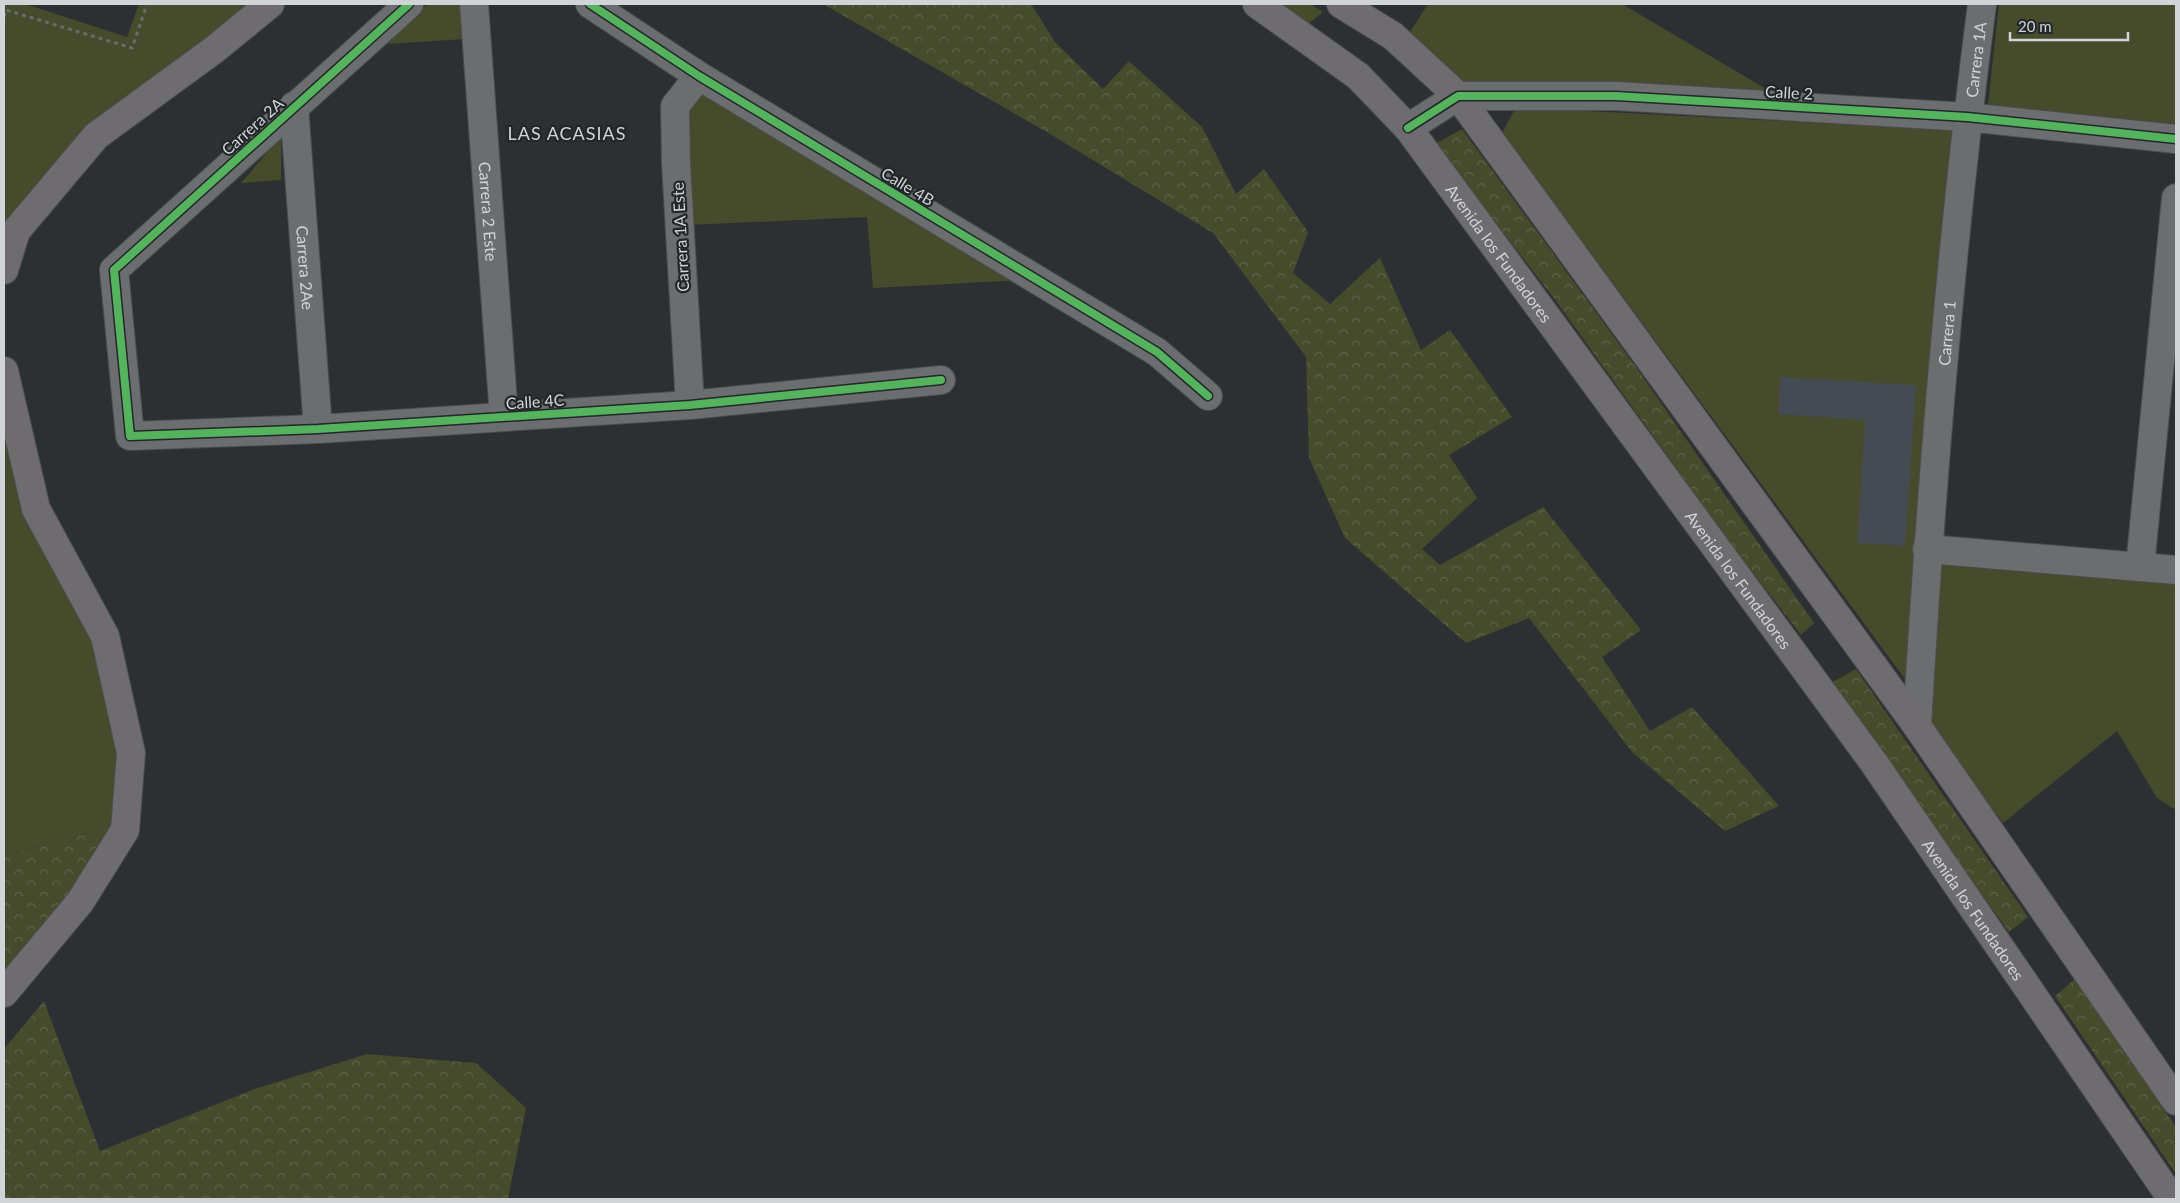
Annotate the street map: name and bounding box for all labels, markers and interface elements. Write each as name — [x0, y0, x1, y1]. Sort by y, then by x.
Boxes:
scale bar — [2010, 10, 2128, 42]
text: 20 m — [2018, 17, 2052, 35]
street label: Carrera 1A — [1961, 20, 1989, 99]
street label: Calle 2 — [1765, 81, 1813, 103]
street label: Carrera 2A — [217, 93, 287, 159]
district label: LAS ACASIAS — [507, 122, 627, 144]
street label: Carrera 2 Este — [476, 161, 502, 262]
street label: Calle 4B — [878, 163, 938, 209]
street label: Avenida los Fundadores — [1443, 180, 1557, 326]
street label: Carrera 1A Este — [668, 182, 692, 292]
street label: Carrera 2Ae — [293, 225, 319, 310]
street label: Carrera 1 — [1934, 300, 1958, 367]
street label: Calle 4C — [505, 389, 565, 413]
street label: Avenida los Fundadores — [1682, 507, 1796, 652]
street label: Avenida los Fundadores — [1919, 835, 2029, 983]

